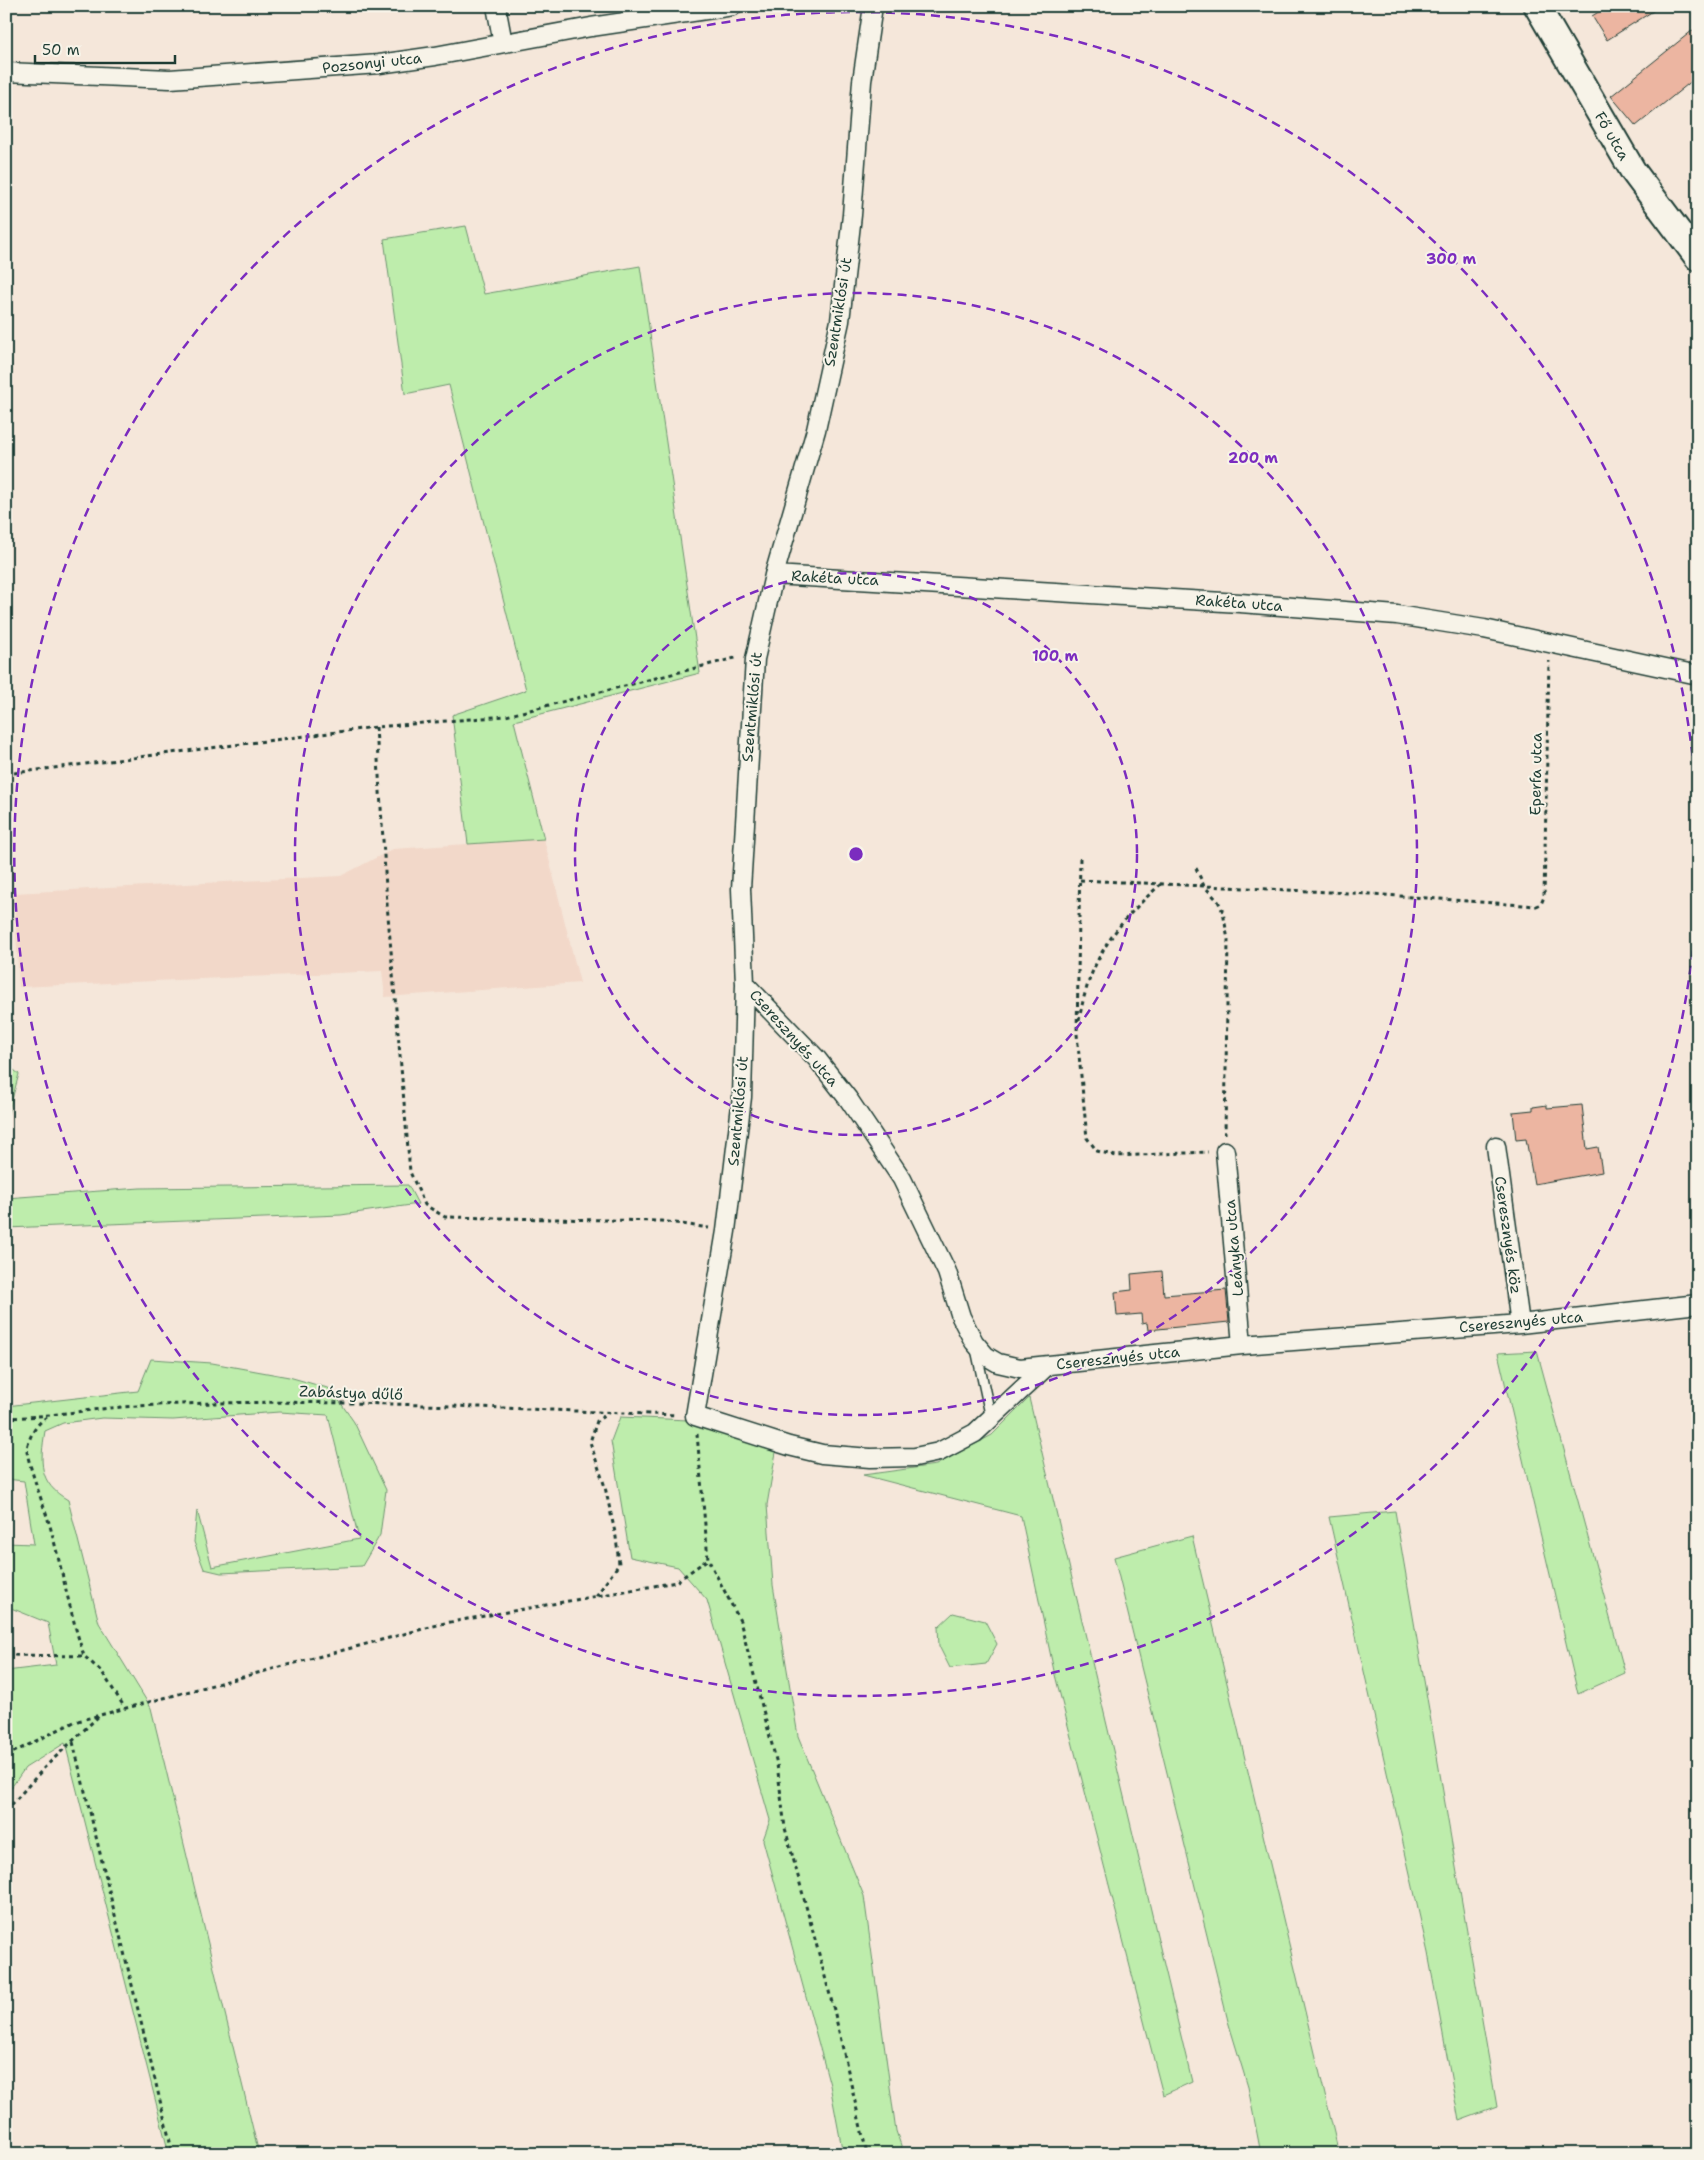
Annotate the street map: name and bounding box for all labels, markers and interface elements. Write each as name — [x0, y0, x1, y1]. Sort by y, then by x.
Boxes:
scale bar — [35, 32, 175, 64]
text: 50 m — [42, 40, 80, 60]
street label: Pozsonyi utca — [321, 48, 423, 78]
street label: Fő utca — [1590, 108, 1634, 165]
text: 300 m — [1426, 249, 1476, 269]
street label: Szentmiklósi út — [819, 256, 857, 368]
text: 200 m — [1228, 448, 1278, 468]
street label: Rakéta utca — [791, 566, 880, 590]
street label: Rakéta utca — [1195, 590, 1284, 616]
text: 100 m — [1032, 646, 1078, 666]
street label: Szentmiklósi út — [737, 651, 767, 763]
street label: Eperfa utca — [1525, 732, 1547, 815]
centre of rings — [847, 845, 865, 863]
street label: Cseresznyés utca — [745, 985, 843, 1091]
street label: Szentmiklósi út — [723, 1055, 753, 1167]
street label: Cseresznyés köz — [1490, 1175, 1526, 1295]
street label: Leányka utca — [1220, 1198, 1248, 1297]
street label: Cseresznyés utca — [1458, 1307, 1584, 1337]
street label: Cseresznyés utca — [1055, 1341, 1181, 1374]
street label: Zabástya dűlő — [299, 1381, 403, 1405]

